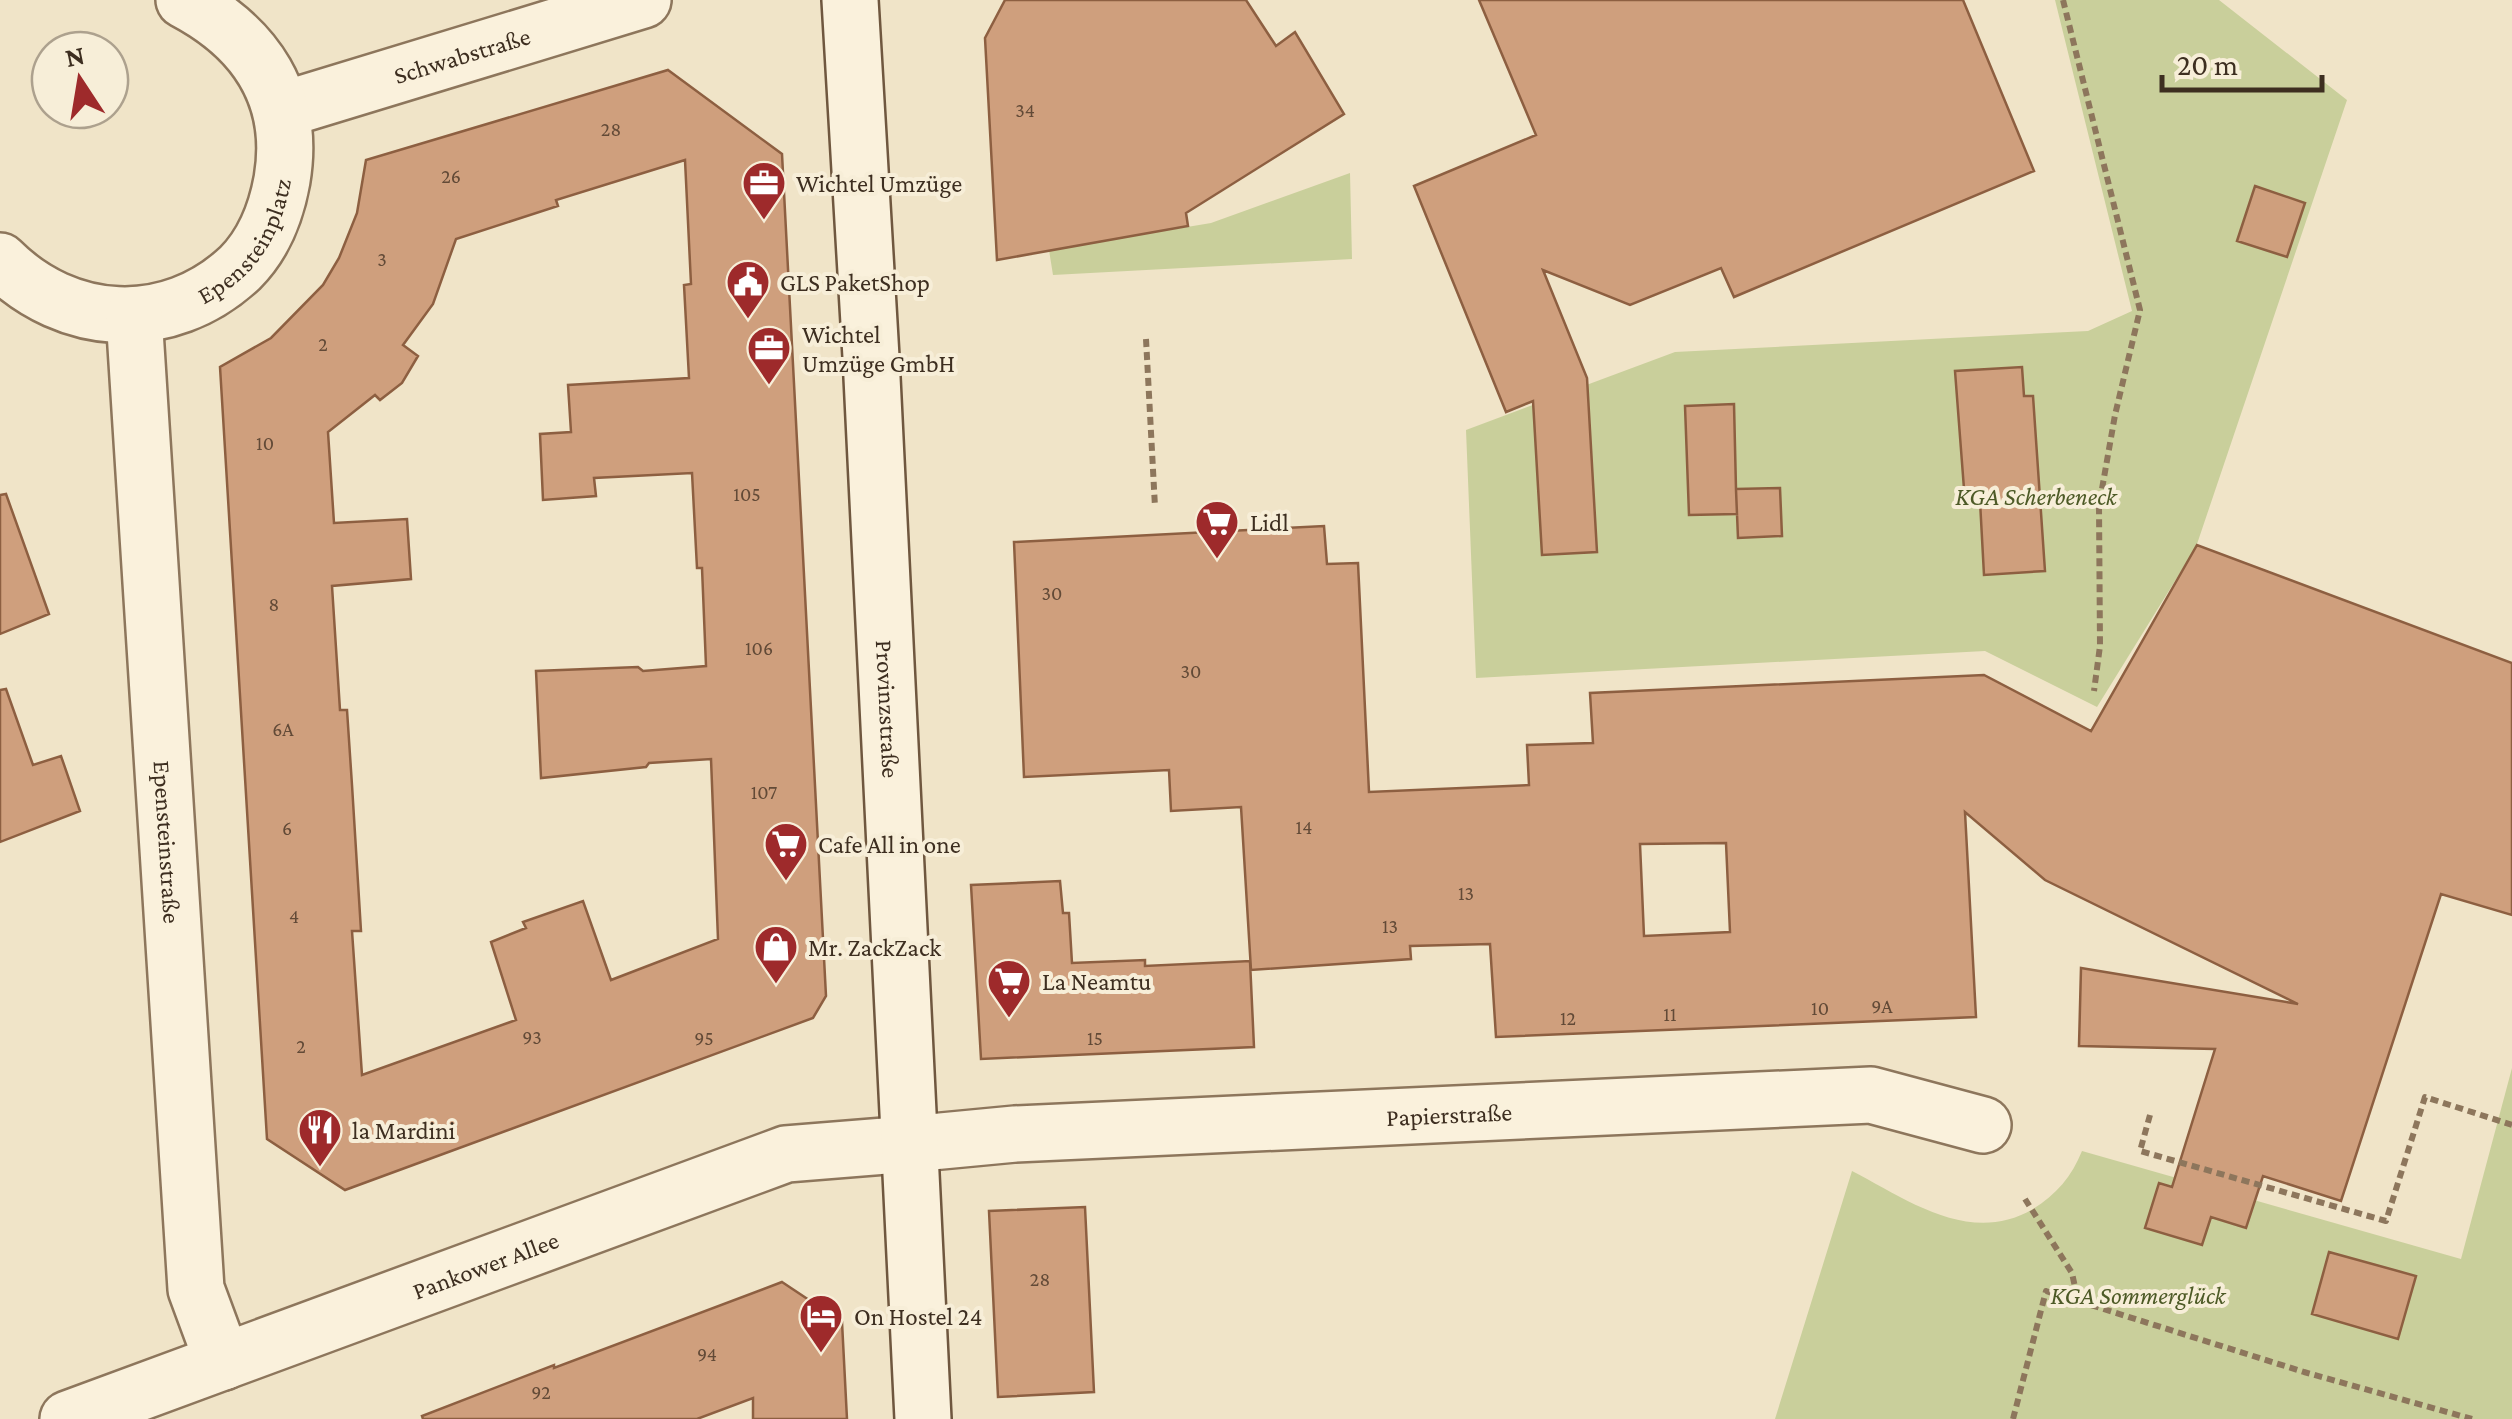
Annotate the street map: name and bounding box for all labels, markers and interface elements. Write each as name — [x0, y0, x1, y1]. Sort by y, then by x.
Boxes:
street label: Schwabstraße — [390, 22, 533, 89]
north arrow — [30, 30, 130, 130]
scale bar — [2162, 30, 2322, 92]
text: N — [62, 39, 87, 73]
text: 20 m — [2177, 48, 2238, 81]
house number: 34 — [1015, 99, 1035, 121]
house number: 28 — [601, 118, 621, 140]
office icon: Wichtel Umzüge — [741, 160, 787, 221]
house number: 26 — [441, 165, 461, 187]
place label: Wichtel Umzüge — [796, 170, 962, 198]
street label: Epensteinplatz — [193, 176, 296, 309]
house number: 3 — [377, 248, 387, 270]
public building icon: GLS PaketShop — [725, 259, 771, 320]
place label: GLS PaketShop — [780, 269, 930, 297]
place label: Wichtel Umzüge GmbH — [802, 321, 955, 378]
office icon: Wichtel Umzüge GmbH — [746, 325, 792, 386]
house number: 2 — [318, 333, 328, 355]
house number: 10 — [256, 432, 274, 454]
house number: 105 — [733, 483, 761, 505]
park label: KGA Scherbeneck — [1955, 483, 2118, 510]
supermarket icon: Lidl — [1194, 499, 1240, 560]
place label: Lidl — [1250, 509, 1289, 536]
house number: 30 — [1042, 582, 1062, 604]
house number: 8 — [269, 593, 279, 615]
house number: 106 — [745, 637, 773, 659]
street label: Provinzstraße — [871, 639, 905, 779]
house number: 30 — [1181, 660, 1201, 682]
house number: 6A — [272, 718, 294, 740]
street label: Epensteinstraße — [149, 760, 186, 924]
house number: 107 — [751, 781, 777, 803]
house number: 14 — [1296, 816, 1312, 838]
house number: 6 — [282, 817, 292, 839]
supermarket icon: Cafe All in one — [763, 821, 809, 882]
place label: Cafe All in one — [818, 831, 961, 858]
house number: 13 — [1458, 882, 1474, 904]
house number: 4 — [289, 905, 299, 927]
house number: 13 — [1382, 915, 1398, 937]
shop icon: Mr. ZackZack — [753, 924, 799, 985]
place label: Mr. ZackZack — [808, 934, 941, 961]
supermarket icon: La Neamtu — [986, 958, 1032, 1019]
place label: La Neamtu — [1042, 968, 1151, 995]
house number: 9A — [1871, 995, 1893, 1017]
house number: 10 — [1811, 997, 1829, 1019]
house number: 11 — [1663, 1003, 1677, 1025]
house number: 12 — [1560, 1007, 1576, 1029]
house number: 93 — [522, 1026, 542, 1048]
house number: 95 — [694, 1027, 714, 1049]
house number: 15 — [1087, 1027, 1103, 1049]
house number: 2 — [296, 1035, 306, 1057]
street label: Papierstraße — [1385, 1098, 1513, 1131]
restaurant icon: la Mardini — [297, 1107, 343, 1168]
place label: la Mardini — [352, 1117, 455, 1144]
street label: Pankower Allee — [409, 1226, 562, 1304]
house number: 28 — [1030, 1268, 1050, 1290]
park label: KGA Sommerglück — [2050, 1282, 2227, 1310]
hotel icon: On Hostel 24 — [798, 1293, 844, 1354]
place label: On Hostel 24 — [854, 1303, 983, 1330]
house number: 94 — [697, 1343, 717, 1365]
house number: 92 — [531, 1381, 551, 1403]

